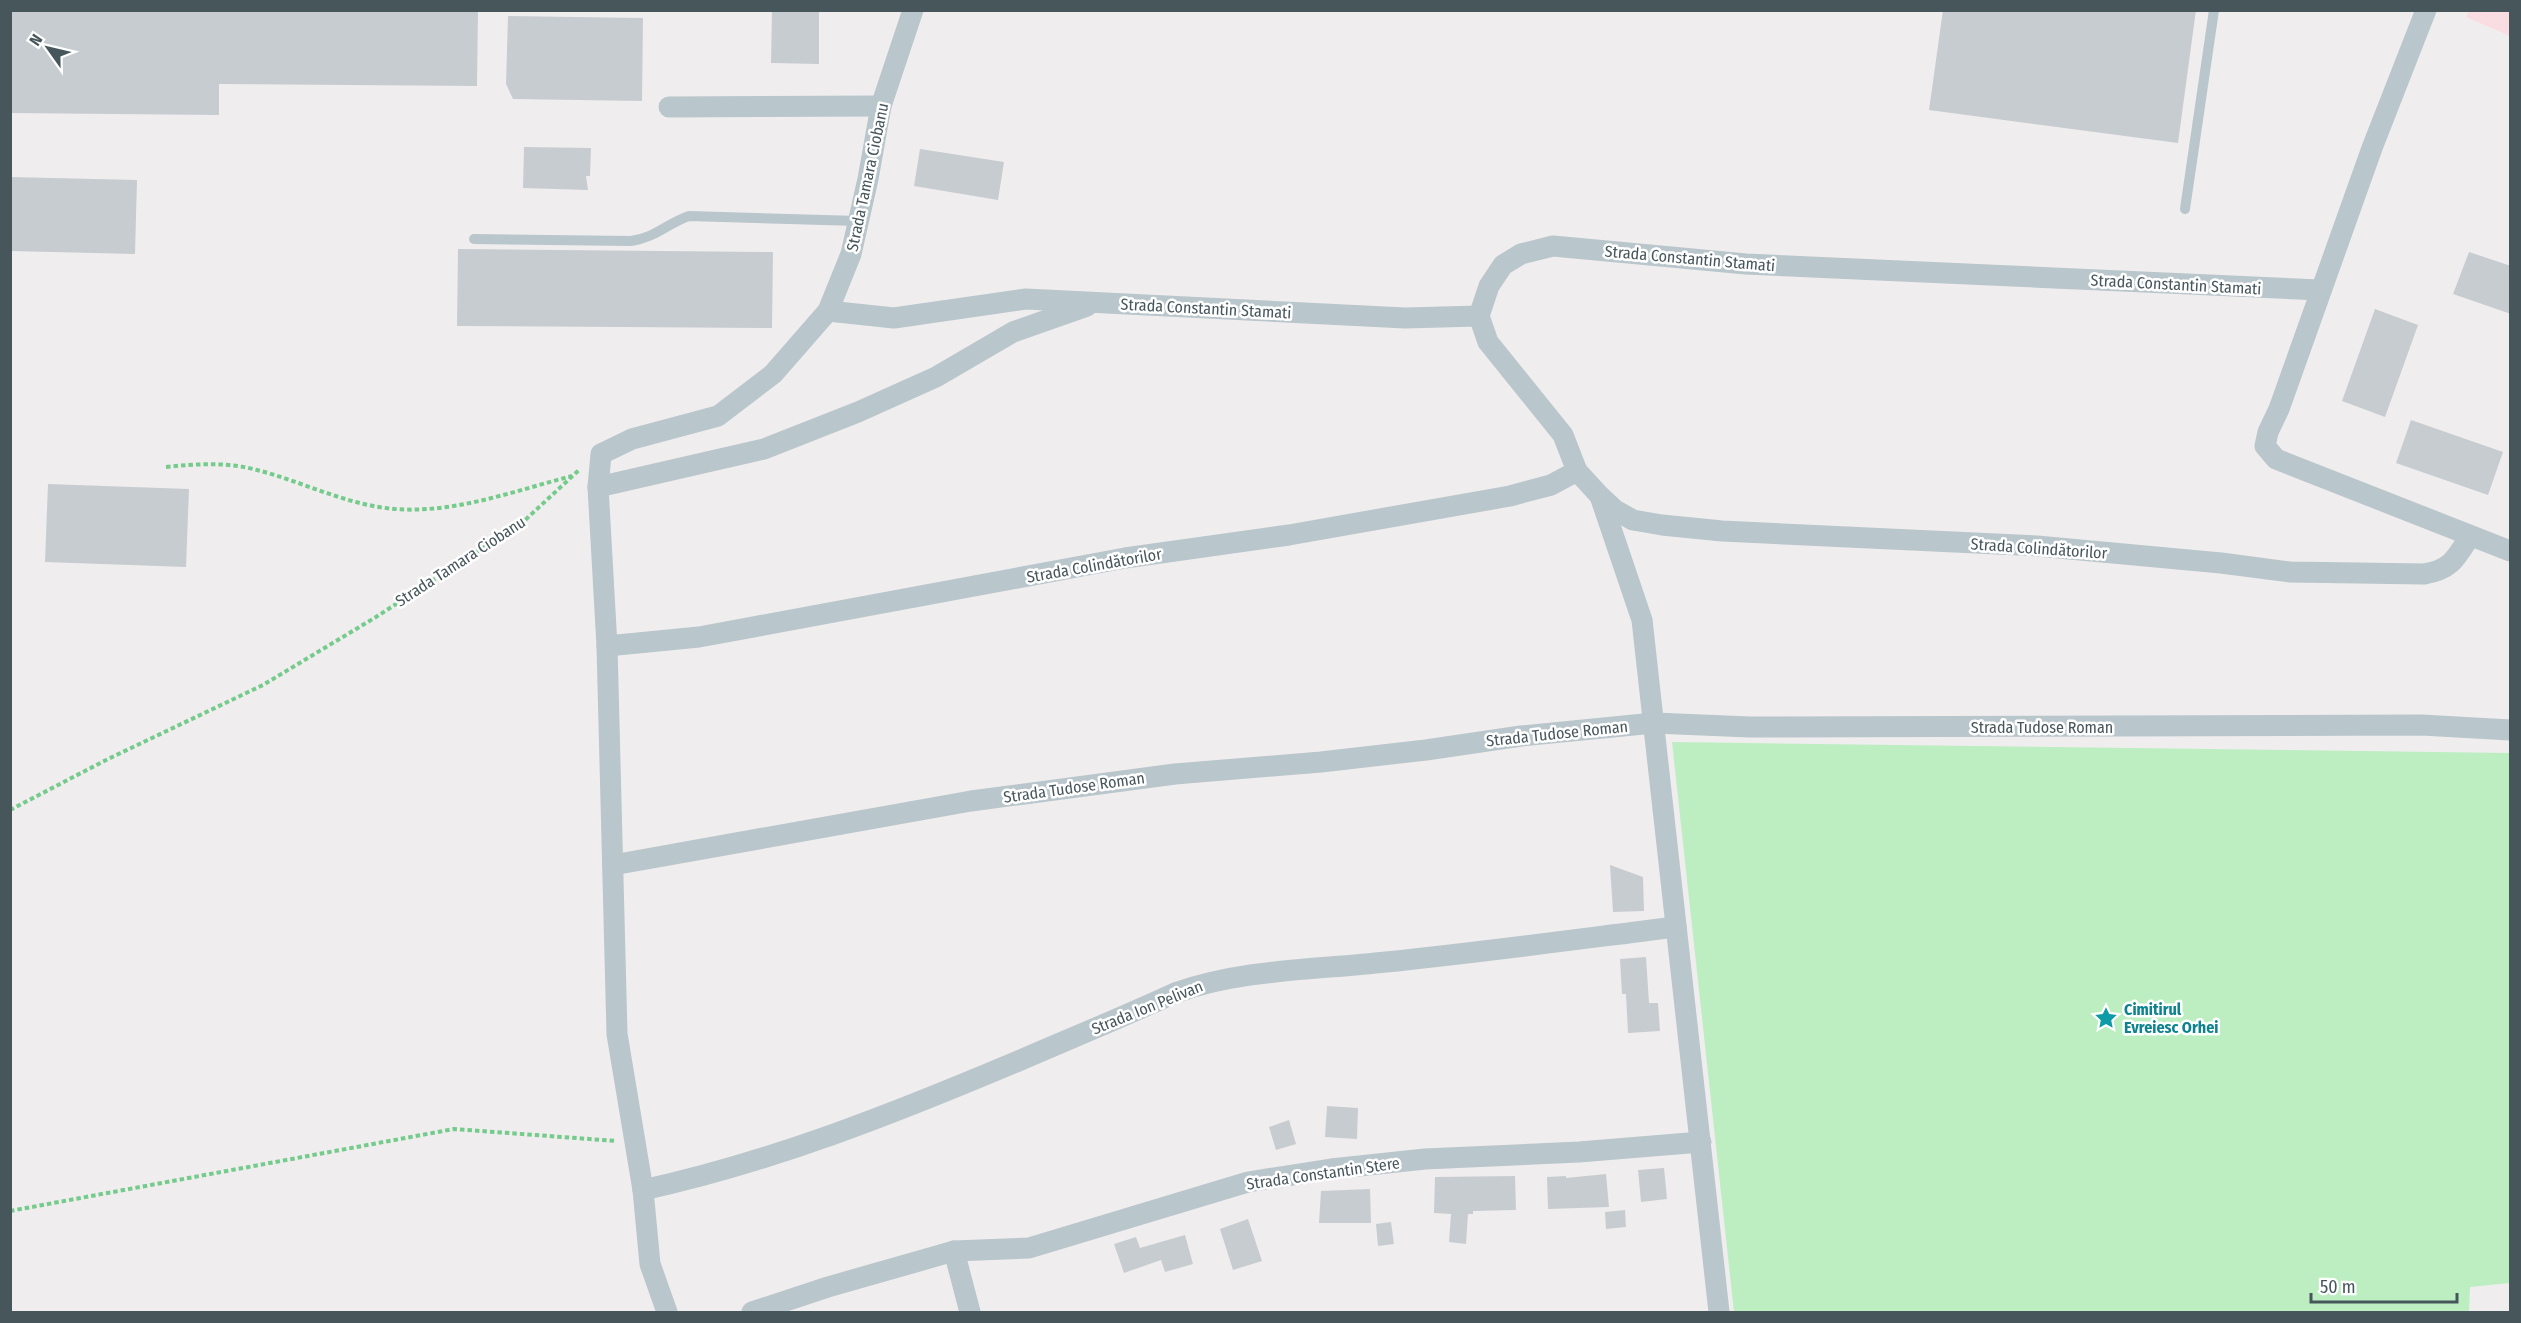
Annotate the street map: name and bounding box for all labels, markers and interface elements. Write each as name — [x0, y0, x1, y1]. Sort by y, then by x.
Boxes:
north arrow — [18, 18, 78, 78]
text: N — [25, 31, 47, 49]
street label: Strada Tamara Ciobanu — [842, 101, 892, 253]
street label: Strada Constantin Stamati — [1604, 242, 1776, 275]
street label: Strada Constantin Stamati — [2090, 271, 2262, 298]
street label: Strada Constantin Stamati — [1120, 295, 1292, 322]
street label: Strada Tamara Ciobanu — [392, 512, 529, 611]
street label: Strada Colindătorilor — [1970, 534, 2108, 563]
street label: Strada Colindătorilor — [1025, 544, 1163, 587]
street label: Strada Tudose Roman — [1485, 717, 1629, 750]
street label: Strada Tudose Roman — [1971, 718, 2113, 737]
street label: Strada Tudose Roman — [1002, 768, 1146, 807]
street label: Strada Ion Pelivan — [1089, 976, 1206, 1038]
place label: Cimitirul Evreiesc Orhei — [2124, 1000, 2218, 1037]
place icon: Cimitirul Evreiesc Orhei — [2093, 1005, 2119, 1031]
street label: Strada Constantin Stere — [1245, 1153, 1401, 1194]
scale bar — [2311, 1266, 2456, 1304]
text: 50 m — [2320, 1276, 2356, 1298]

